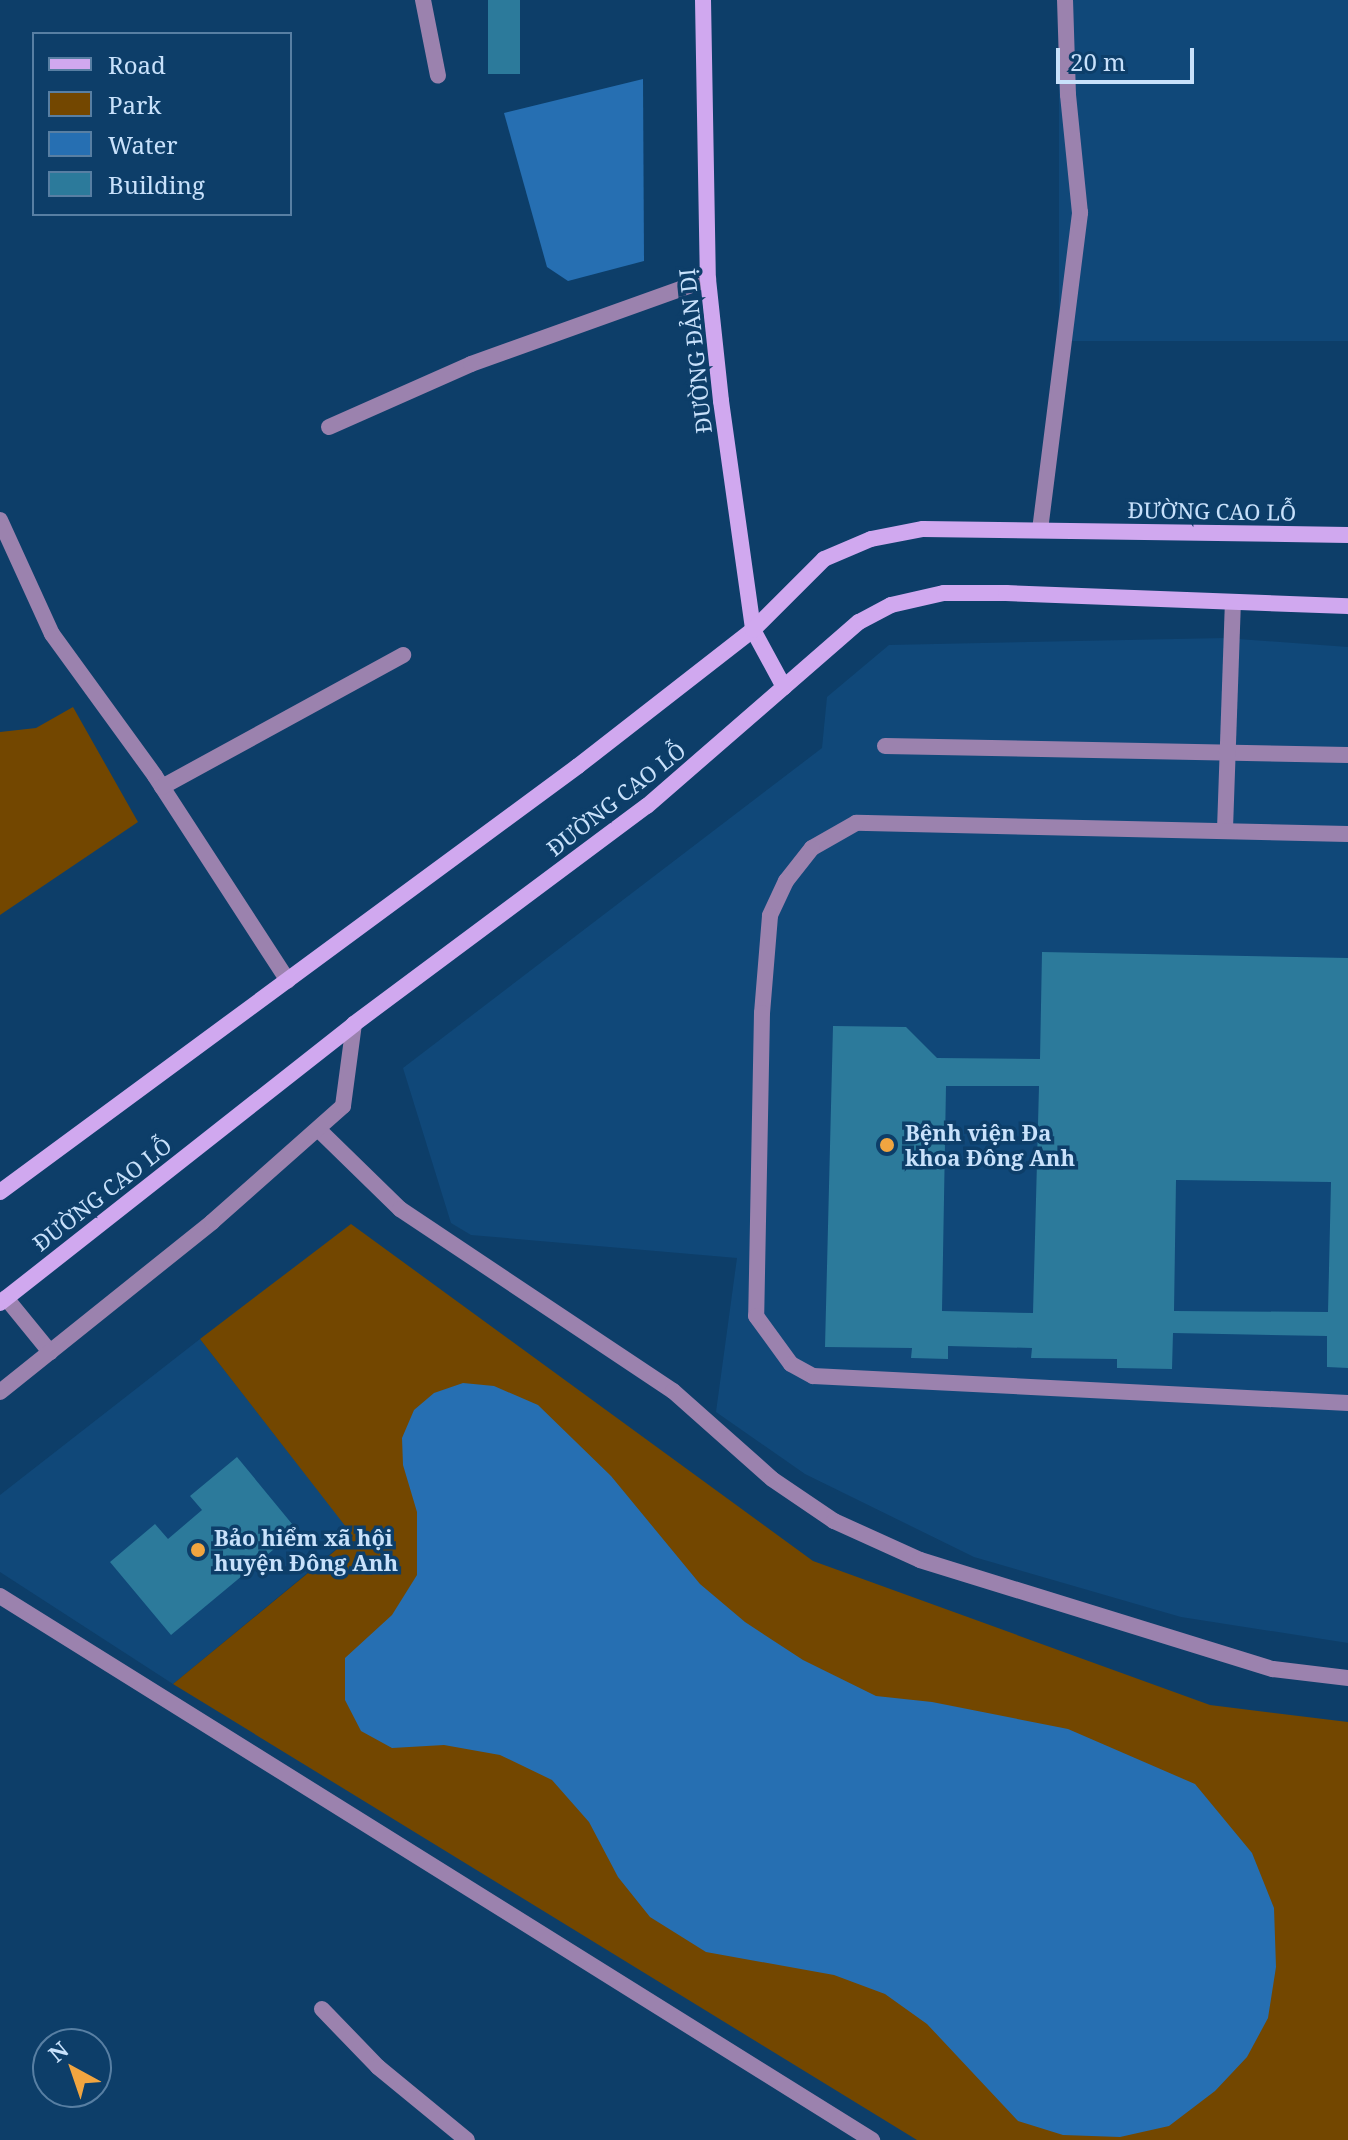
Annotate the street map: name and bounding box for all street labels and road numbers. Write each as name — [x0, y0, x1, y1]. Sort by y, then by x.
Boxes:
street label: ĐƯỜNG ĐẢN DỊ — [673, 267, 717, 435]
street label: ĐƯỜNG CAO LỖ — [1127, 496, 1297, 526]
street label: ĐƯỜNG CAO LỖ — [541, 737, 691, 861]
street label: ĐƯỜNG CAO LỖ — [27, 1132, 177, 1256]

